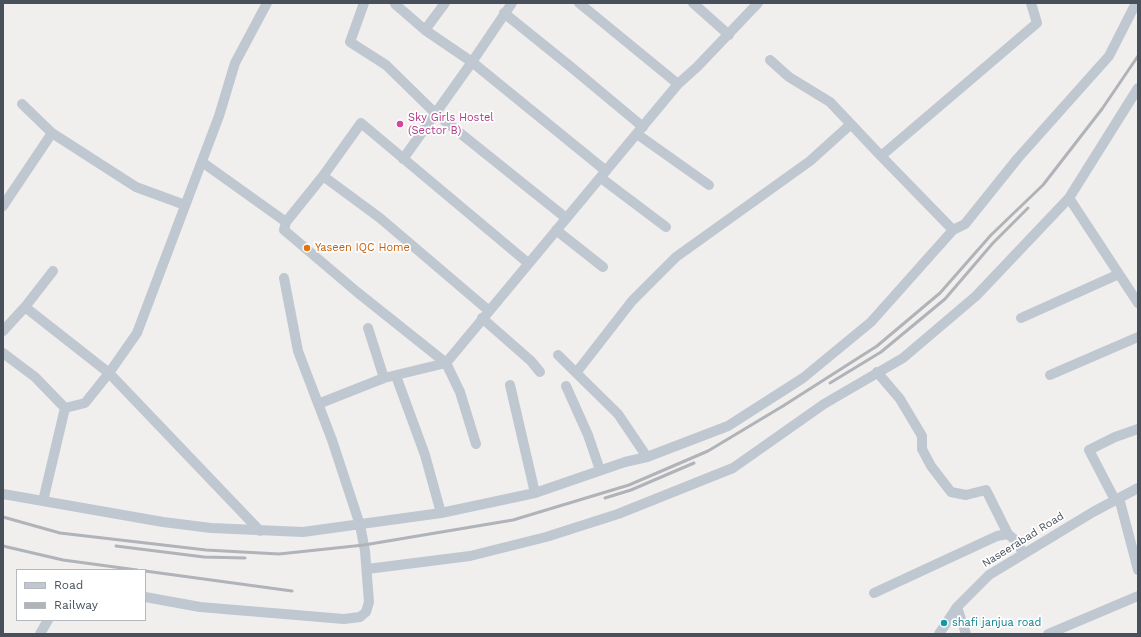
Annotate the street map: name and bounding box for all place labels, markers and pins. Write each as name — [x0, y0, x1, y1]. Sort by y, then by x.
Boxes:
place label: Sky Girls Hostel (Sector B) — [408, 111, 494, 137]
marker: Sky Girls Hostel (Sector B) — [395, 119, 405, 129]
place label: Yaseen IQC Home — [315, 241, 410, 255]
marker: Yaseen IQC Home — [302, 243, 312, 253]
place label: shafi janjua road — [952, 616, 1041, 630]
marker: shafi janjua road — [939, 618, 949, 628]

